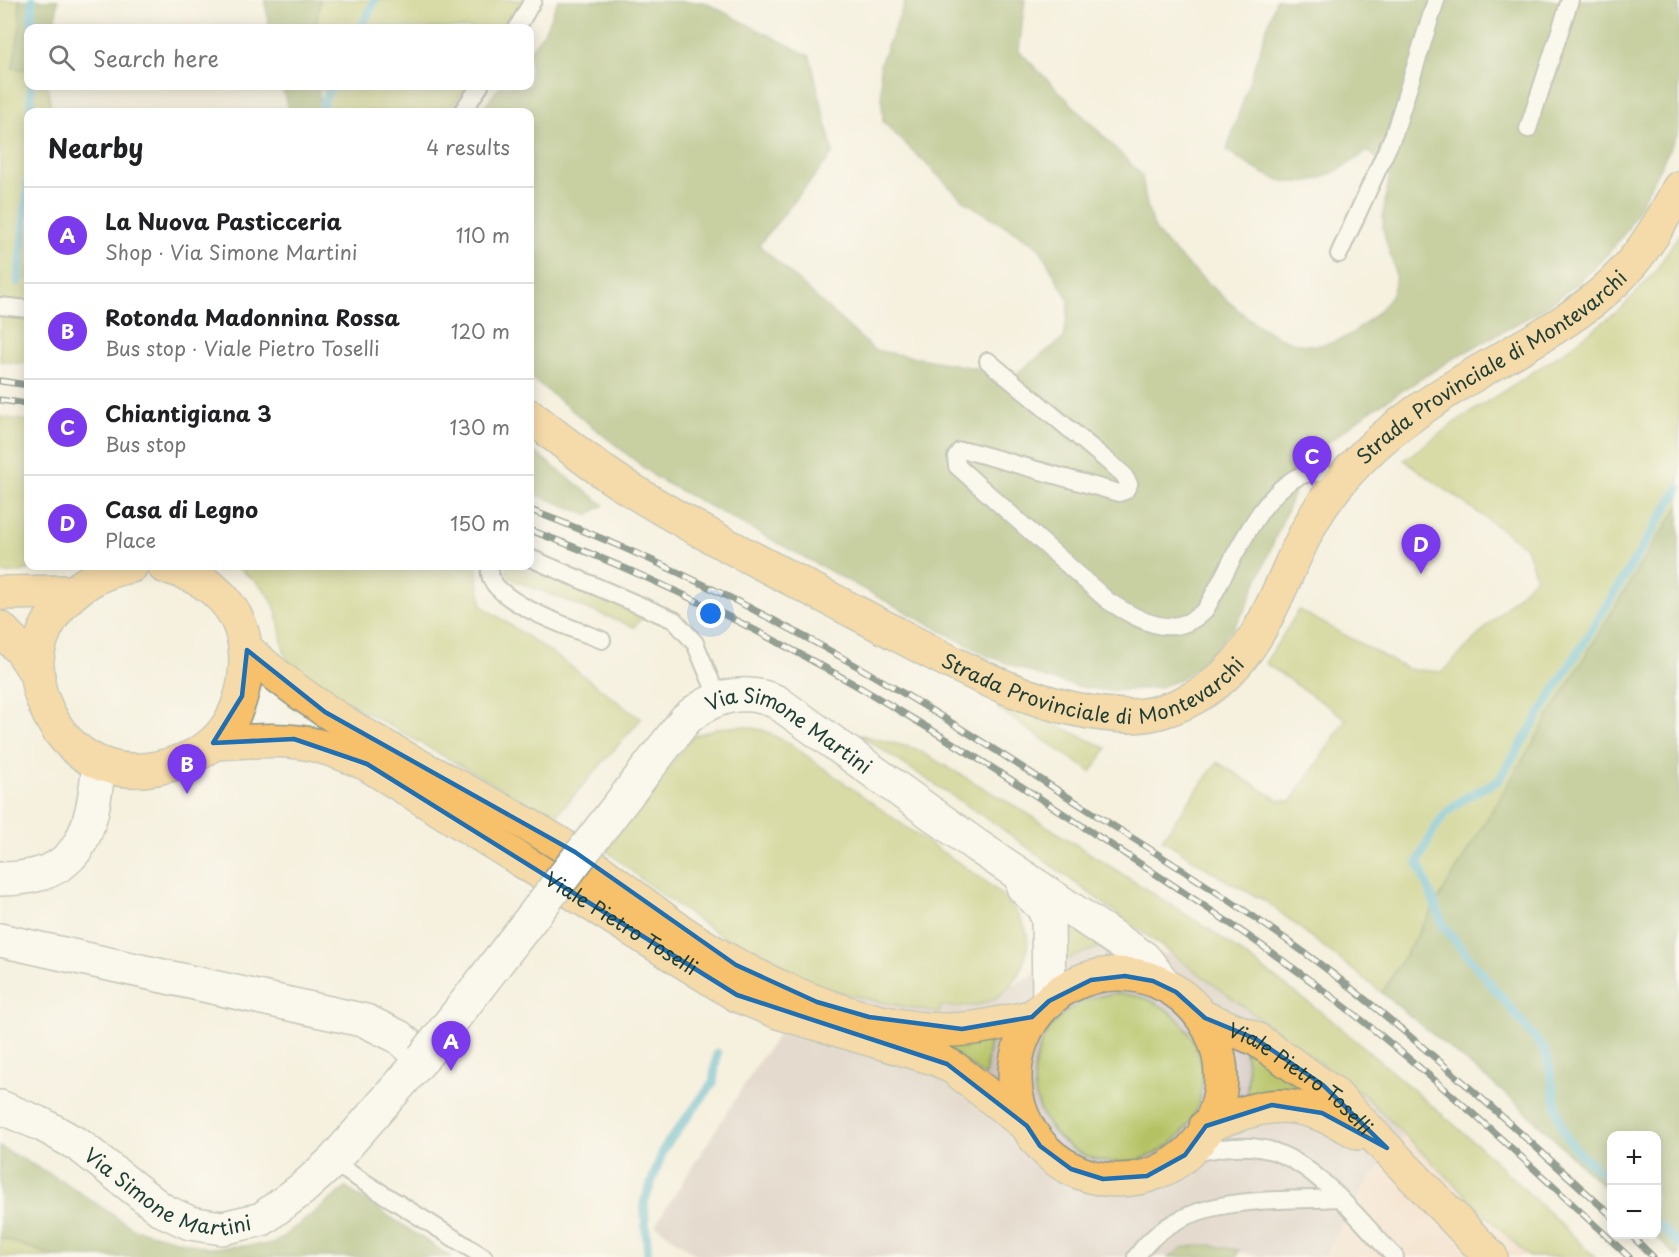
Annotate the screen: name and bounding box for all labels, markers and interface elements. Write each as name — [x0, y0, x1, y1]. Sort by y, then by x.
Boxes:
search box — [24, 24, 534, 90]
icon: search — [45, 41, 78, 74]
text: Search here — [93, 41, 219, 74]
text: Nearby — [48, 128, 143, 167]
text: 4 results — [426, 132, 510, 162]
text: La Nuova Pasticceria — [105, 204, 342, 237]
text: A — [60, 220, 75, 250]
text: 110 m — [456, 220, 510, 250]
text: Shop · Via Simone Martini — [105, 237, 358, 267]
street label: Strada Provinciale di Montevarchi — [1349, 263, 1633, 471]
text: Rotonda Madonnina Rossa — [105, 300, 400, 333]
text: B — [61, 316, 74, 346]
text: 120 m — [451, 316, 510, 346]
text: Bus stop · Viale Pietro Toselli — [105, 333, 380, 363]
text: Chiantigiana 3 — [105, 396, 272, 429]
text: C — [60, 412, 75, 442]
text: 130 m — [450, 412, 510, 442]
text: Bus stop — [105, 429, 186, 459]
pin: C — [1292, 436, 1332, 486]
text: Casa di Legno — [105, 492, 258, 525]
text: D — [60, 508, 75, 538]
text: 150 m — [450, 508, 510, 538]
pin: D — [1402, 524, 1440, 574]
text: Place — [105, 525, 156, 555]
your location — [696, 599, 725, 628]
street label: Strada Provinciale di Montevarchi — [927, 639, 1253, 663]
text: Strada Provinciale di Montevarchi — [937, 645, 1251, 731]
street label: Via Simone Martini — [700, 679, 878, 781]
pin: B — [168, 744, 207, 794]
street label: Viale Pietro Toselli — [539, 864, 704, 982]
street label: Viale Pietro Toselli — [1224, 1014, 1380, 1141]
pin: A — [432, 1022, 470, 1071]
map controls — [1607, 1131, 1661, 1239]
button: + — [1607, 1131, 1661, 1185]
street label: Via Simone Martini — [78, 1140, 254, 1243]
button: − — [1607, 1185, 1661, 1239]

